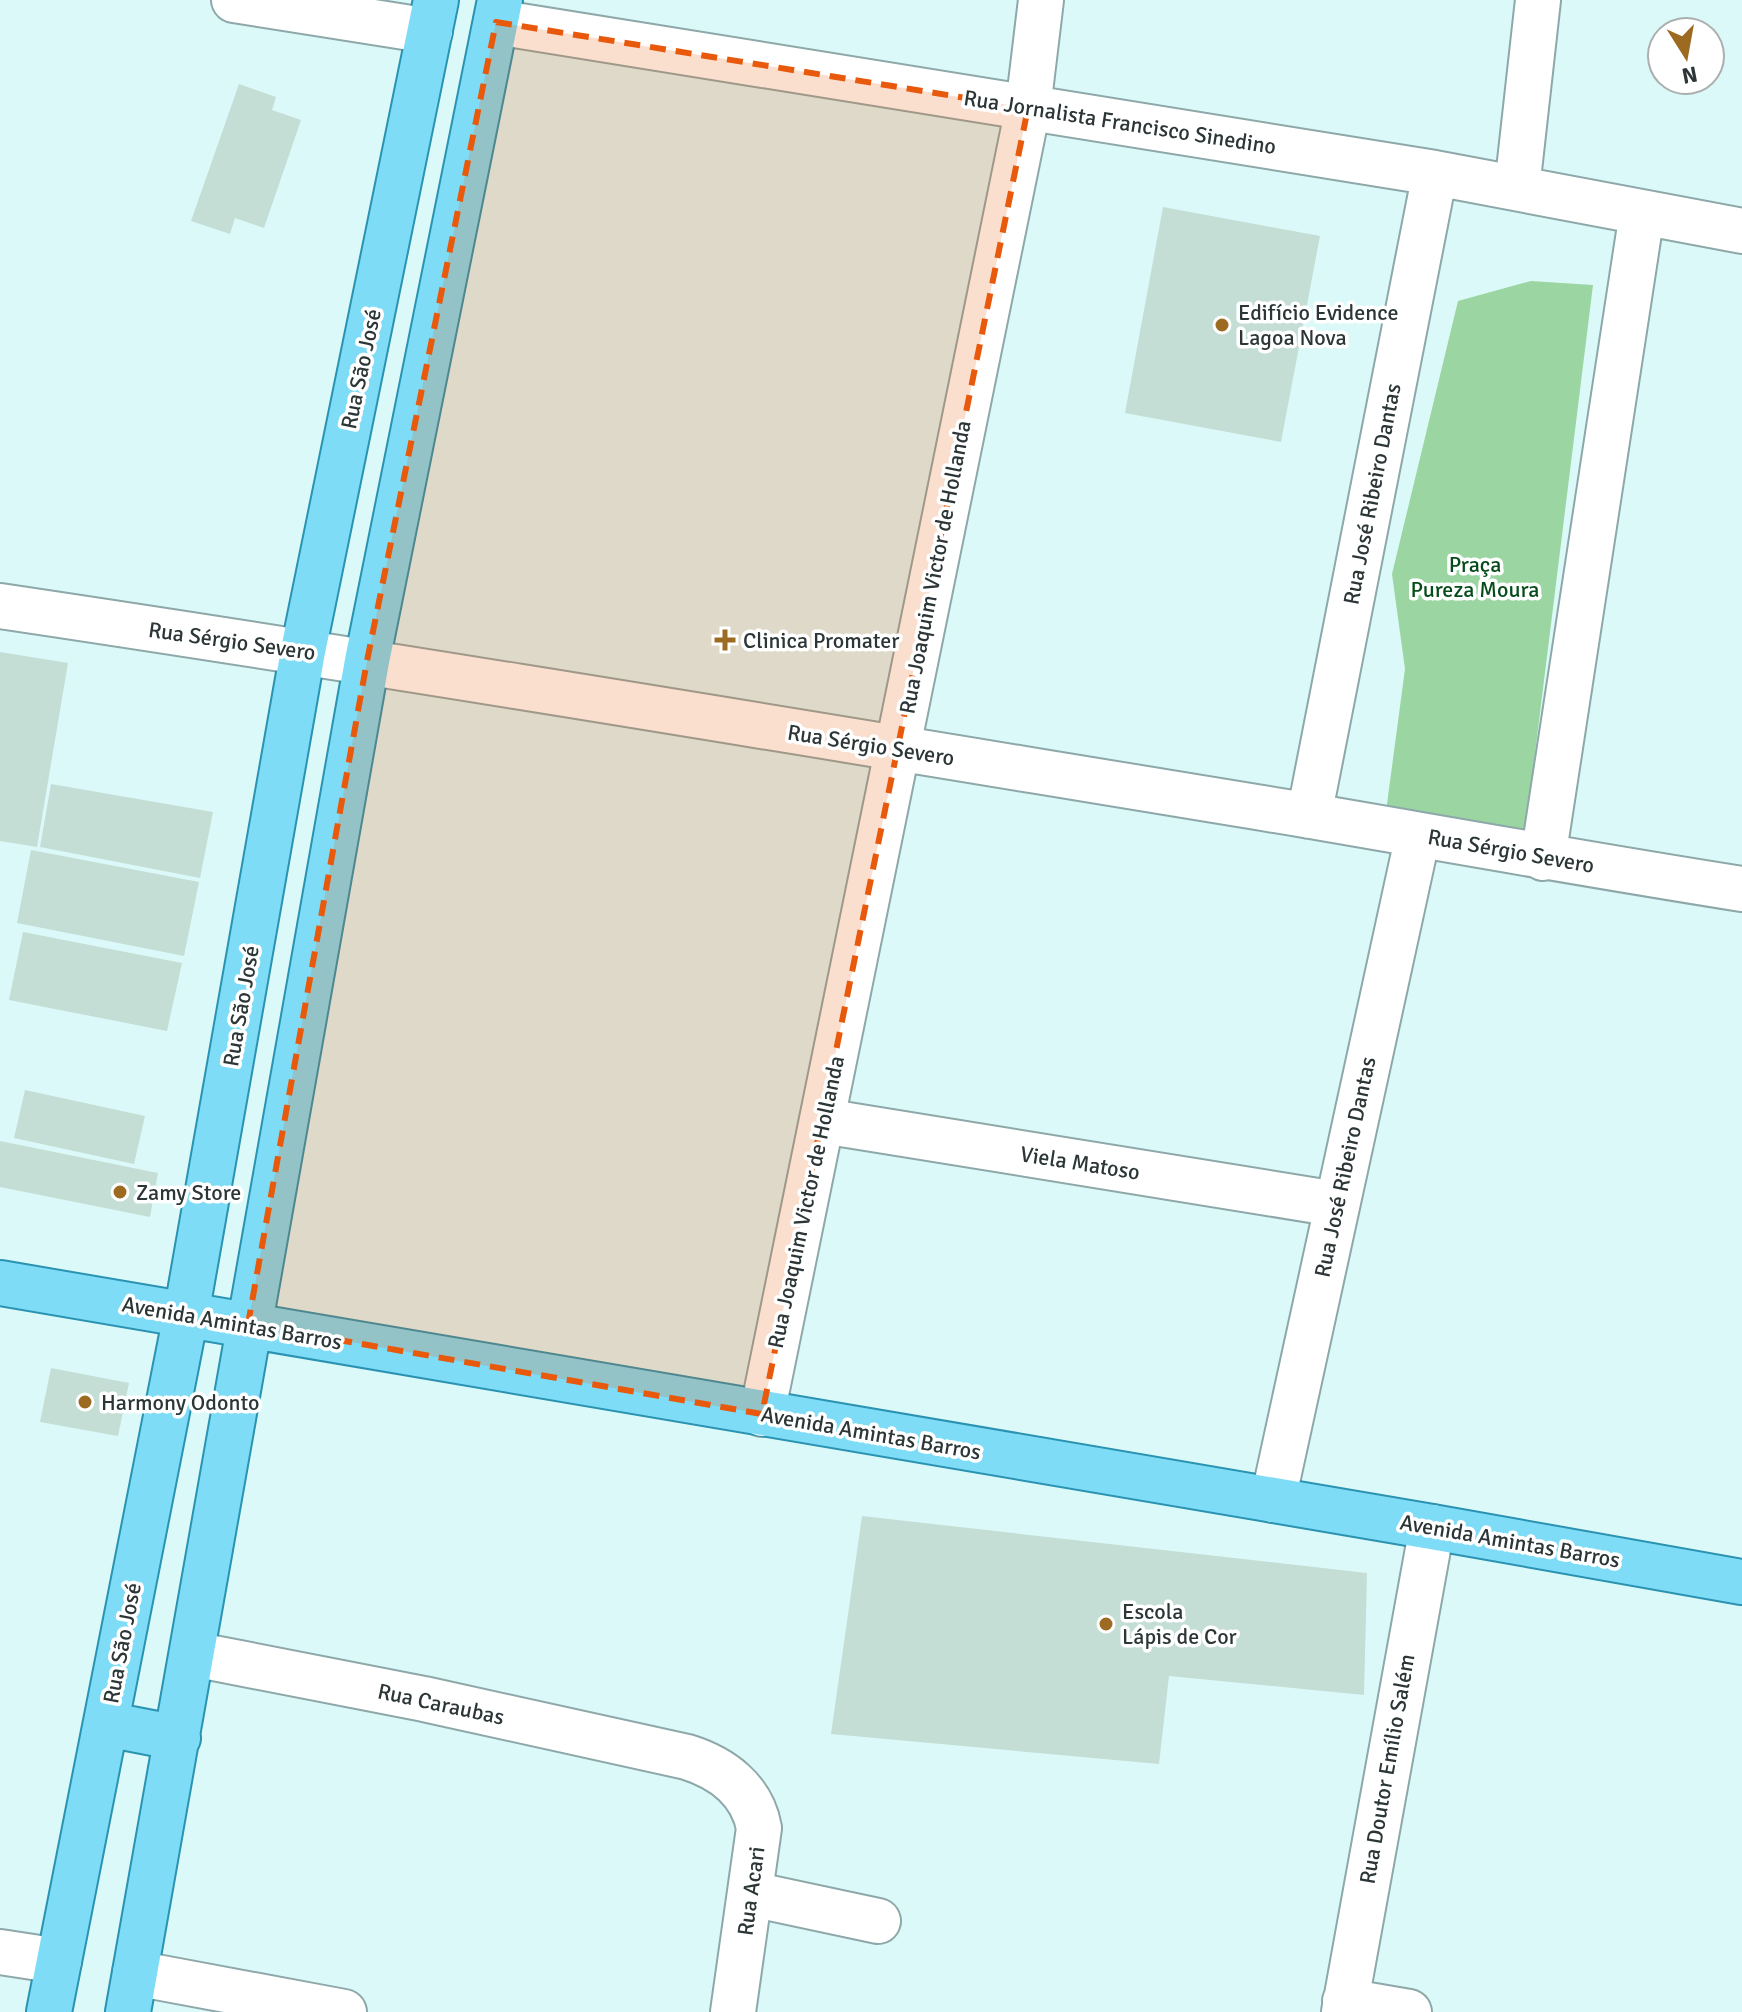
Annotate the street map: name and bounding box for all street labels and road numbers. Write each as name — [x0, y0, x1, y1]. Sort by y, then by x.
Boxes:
street label: Rua Jornalista Francisco Sinedino — [962, 84, 1278, 160]
street label: Rua São José — [335, 306, 387, 432]
street label: Rua José Ribeiro Dantas — [1337, 381, 1407, 607]
street label: Rua Joaquim Victor de Hollanda — [893, 418, 977, 716]
street label: Rua Sérgio Severo — [147, 616, 317, 666]
street label: Rua Sérgio Severo — [786, 718, 956, 772]
street label: Rua Sérgio Severo — [1426, 823, 1596, 879]
street label: Rua São José — [217, 943, 265, 1069]
street label: Rua Joaquim Victor de Hollanda — [762, 1053, 850, 1351]
street label: Rua José Ribeiro Dantas — [1308, 1054, 1382, 1280]
street label: Viela Matoso — [1018, 1140, 1142, 1186]
street label: Avenida Amintas Barros — [120, 1290, 344, 1356]
street label: Avenida Amintas Barros — [759, 1400, 983, 1466]
street label: Avenida Amintas Barros — [1398, 1508, 1622, 1574]
street label: Rua São José — [97, 1580, 147, 1706]
street label: Rua Doutor Emílio Salém — [1353, 1652, 1421, 1886]
street label: Rua Caraubas — [375, 1677, 507, 1731]
street label: Rua Acari — [731, 1845, 771, 1937]

